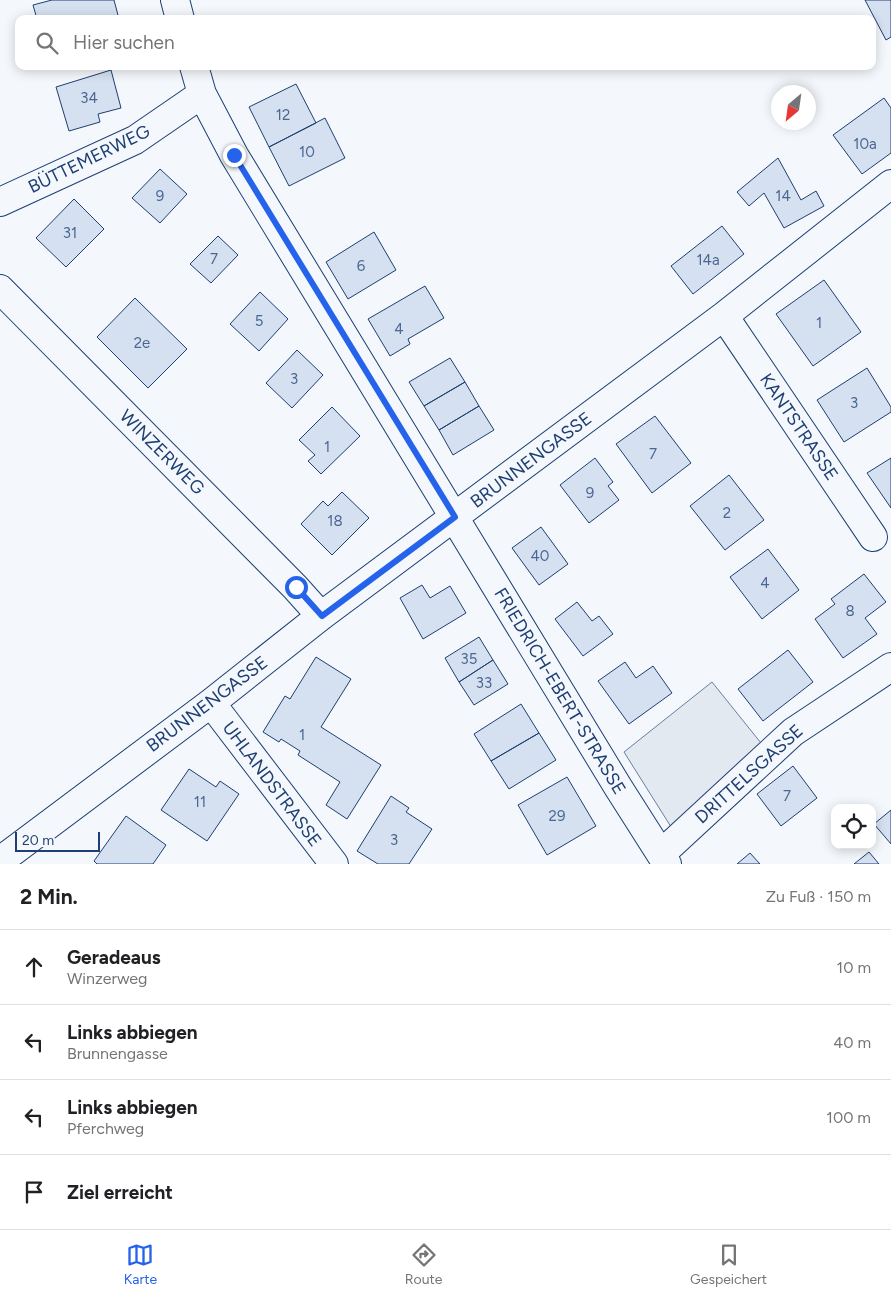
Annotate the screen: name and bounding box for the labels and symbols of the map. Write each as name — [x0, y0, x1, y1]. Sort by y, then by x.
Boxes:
north arrow — [771, 85, 816, 130]
house number: 34 — [80, 89, 98, 107]
house number: 12 — [276, 106, 290, 124]
street label: BÜTTEMERWEG — [24, 120, 154, 198]
house number: 10a — [853, 135, 877, 153]
house number: 10 — [299, 143, 315, 161]
route end — [223, 144, 246, 167]
house number: 9 — [156, 187, 164, 205]
house number: 14 — [775, 187, 791, 205]
house number: 31 — [63, 224, 77, 242]
house number: 7 — [210, 250, 218, 268]
house number: 14a — [696, 251, 720, 269]
house number: 6 — [357, 257, 366, 275]
house number: 5 — [255, 312, 263, 330]
house number: 1 — [816, 314, 822, 332]
house number: 4 — [394, 320, 404, 338]
house number: 2e — [134, 334, 150, 352]
street label: KANTSTRASSE — [755, 369, 843, 485]
house number: 3 — [290, 370, 298, 388]
house number: 3 — [850, 394, 858, 412]
street label: WINZERWEG — [115, 405, 209, 499]
street label: BRUNNENGASSE — [466, 407, 596, 513]
house number: 1 — [324, 438, 330, 456]
house number: 7 — [649, 445, 657, 463]
house number: 9 — [586, 484, 594, 502]
house number: 2 — [723, 504, 731, 522]
house number: 18 — [327, 512, 343, 530]
house number: 40 — [531, 547, 549, 565]
house number: 4 — [760, 574, 770, 592]
route start — [285, 576, 308, 599]
street label: FRIEDRICH-EBERT-STRASSE — [489, 584, 631, 798]
house number: 8 — [845, 602, 855, 620]
house number: 35 — [461, 650, 477, 668]
street label: BRUNNENGASSE — [142, 651, 272, 757]
house number: 33 — [476, 674, 492, 692]
street label: UHLANDSTRASSE — [218, 717, 326, 851]
street label: DRITTELSGASSE — [690, 720, 808, 828]
house number: 1 — [299, 726, 305, 744]
house number: 7 — [783, 787, 791, 805]
house number: 11 — [194, 793, 206, 811]
house number: 29 — [549, 807, 565, 825]
scale bar — [15, 829, 100, 852]
house number: 3 — [390, 831, 398, 849]

